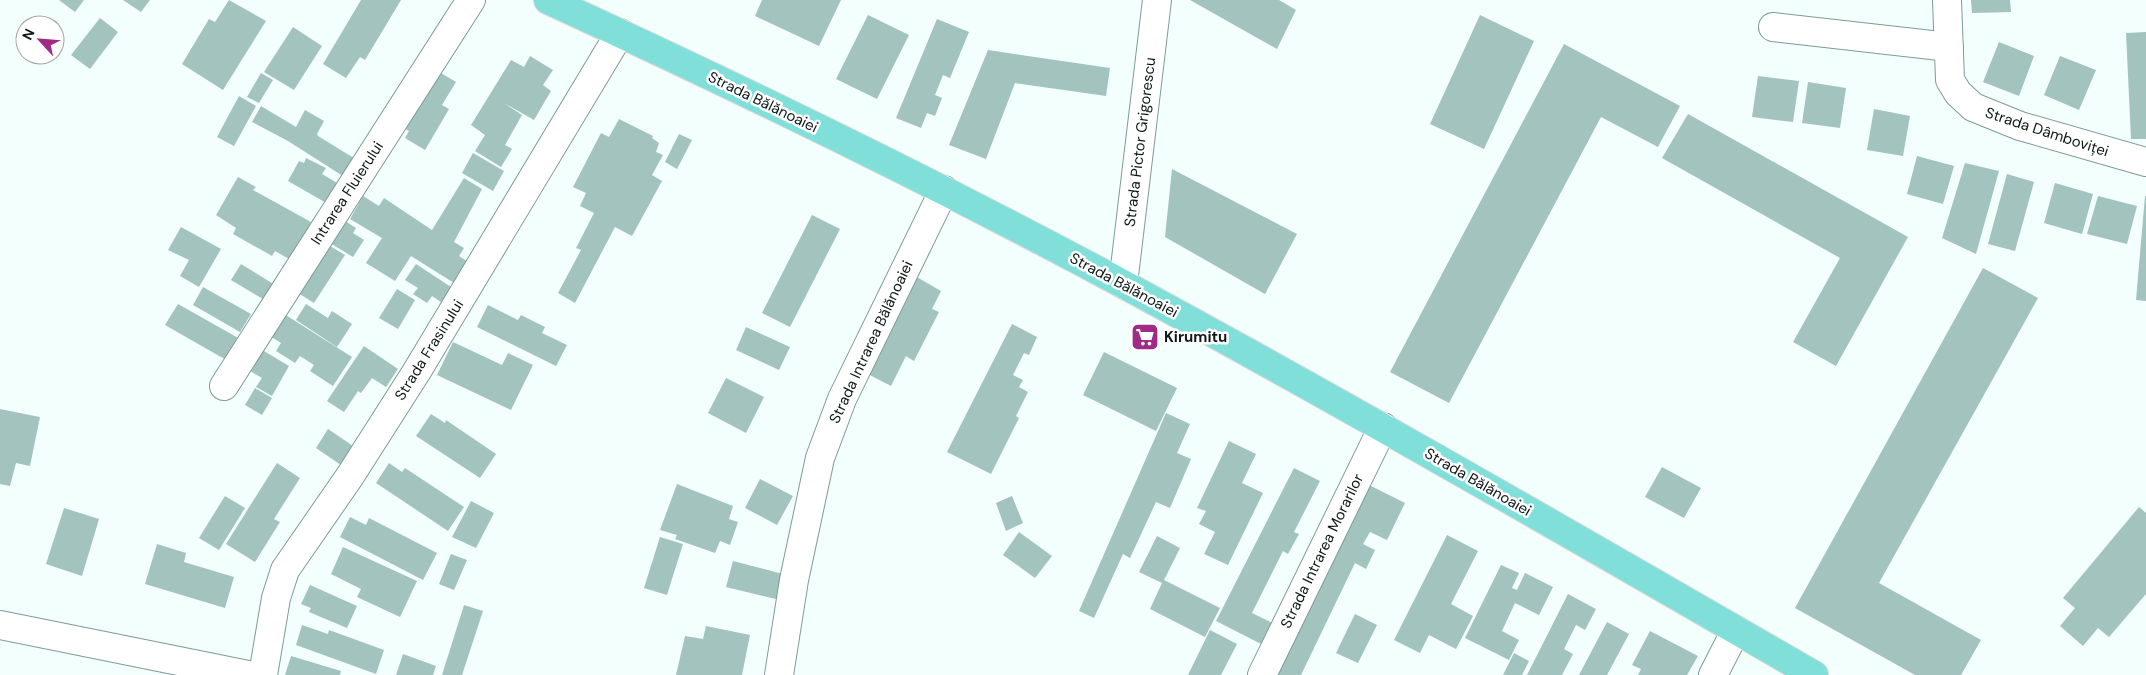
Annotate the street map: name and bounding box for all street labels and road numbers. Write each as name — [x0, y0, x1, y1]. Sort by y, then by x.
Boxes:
street label: Strada Pictor Grigorescu — [1120, 56, 1160, 228]
street label: Strada Bălănoaiei — [705, 67, 821, 137]
street label: Strada Dâmboviței — [1983, 103, 2111, 161]
street label: Intrarea Fluierului — [306, 137, 388, 249]
street label: Strada Bălănoaiei — [1066, 248, 1182, 322]
street label: Strada Intrarea Bălănoaiei — [824, 257, 918, 427]
street label: Strada Frasinului — [390, 296, 468, 404]
street label: Strada Bălănoaiei — [1421, 443, 1535, 521]
street label: Strada Intrarea Morarilor — [1276, 470, 1368, 632]

